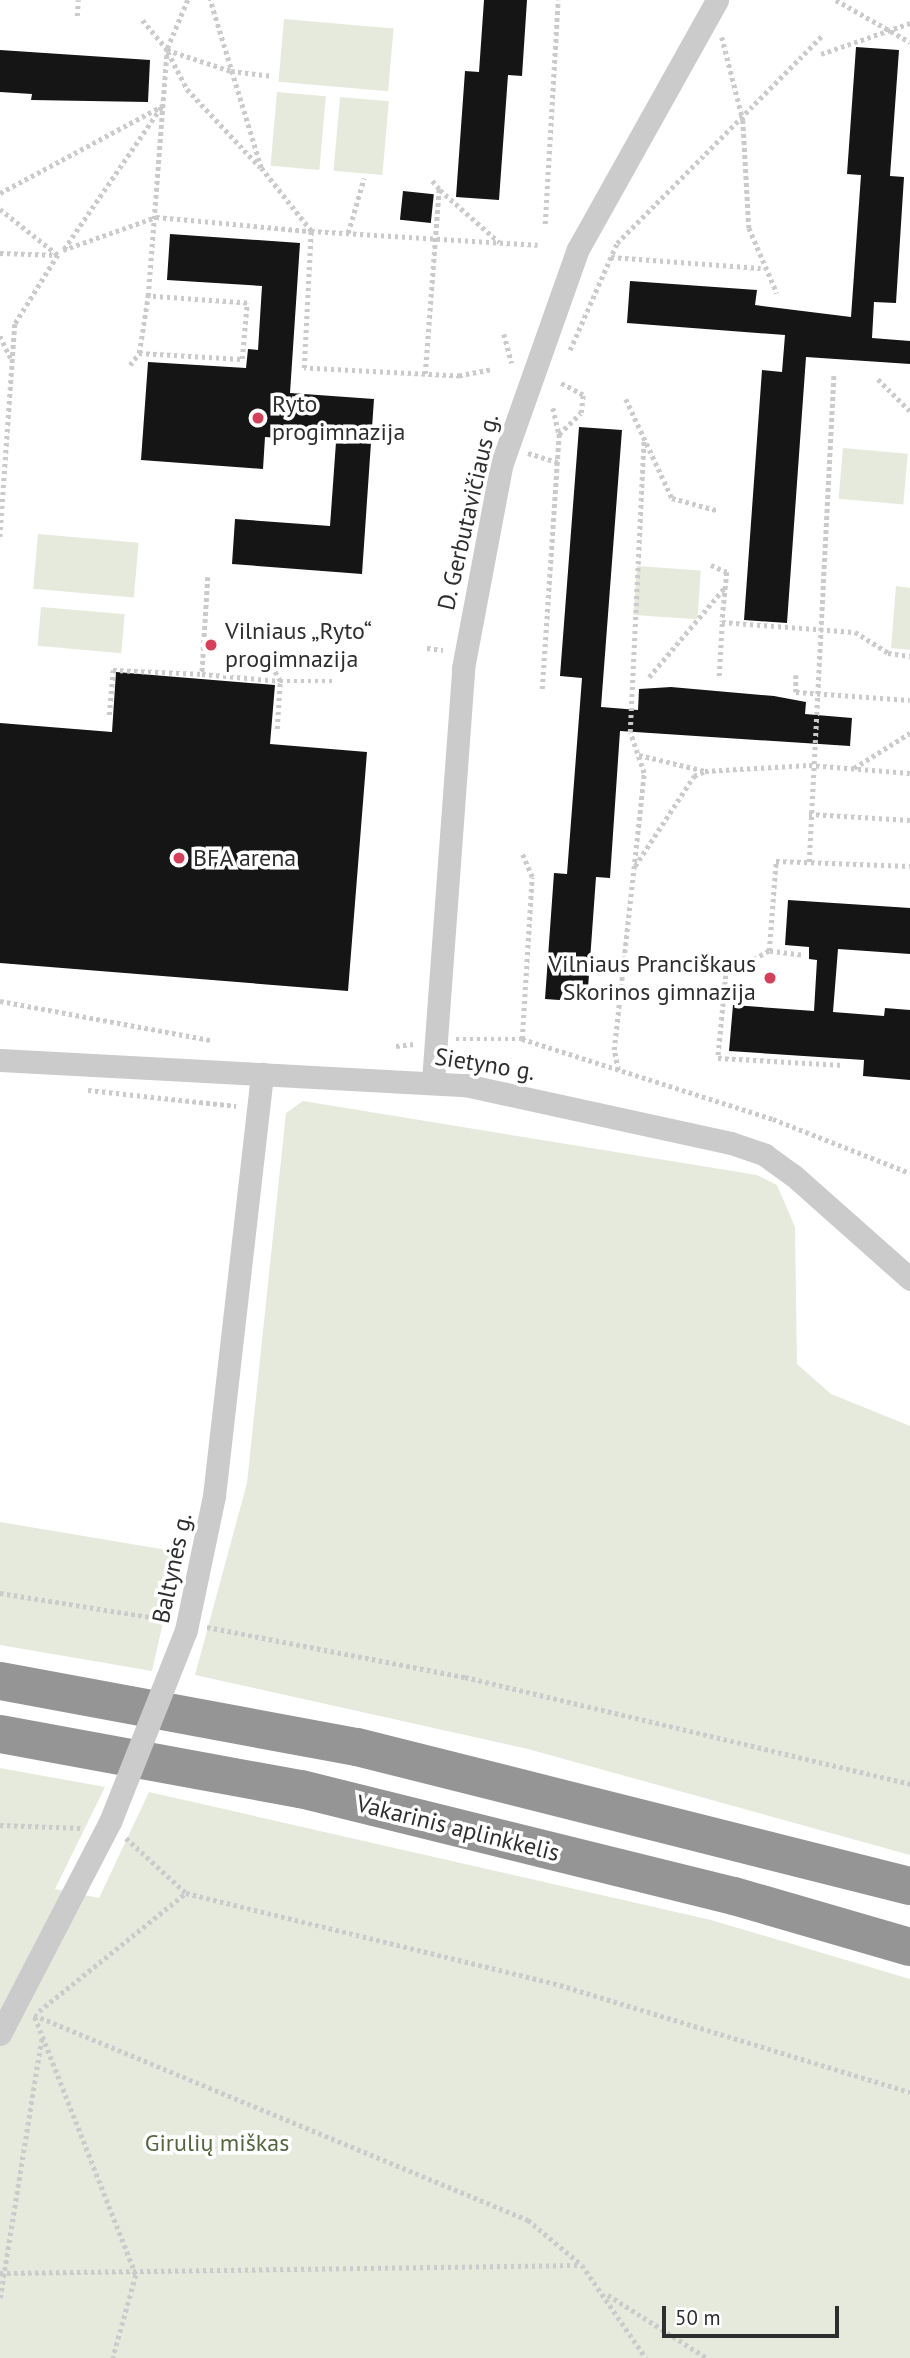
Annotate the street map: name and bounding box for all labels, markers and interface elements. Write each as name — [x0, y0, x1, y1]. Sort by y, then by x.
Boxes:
place label: Ryto progimnazija — [272, 390, 405, 446]
marker: Ryto progimnazija — [250, 410, 266, 426]
street label: D. Gerbutavičiaus g. — [431, 410, 505, 614]
place label: Vilniaus „Ryto“ progimnazija — [225, 617, 373, 673]
marker: Vilniaus „Ryto“ progimnazija — [203, 637, 219, 653]
place label: BFA arena — [193, 844, 297, 872]
marker: BFA arena — [171, 850, 187, 866]
place label: Vilniaus Pranciškaus Skorinos gimnazija — [548, 950, 756, 1006]
marker: Vilniaus Pranciškaus Skorinos gimnazija — [762, 970, 778, 986]
street label: Sietyno g. — [433, 1042, 537, 1086]
street label: Baltynės g. — [146, 1510, 198, 1626]
street label: Vakarinis aplinkkelis — [353, 1789, 563, 1867]
park label: Girulių miškas — [145, 2129, 289, 2157]
scale bar — [665, 2292, 842, 2336]
text: 50 m — [675, 2304, 721, 2331]

